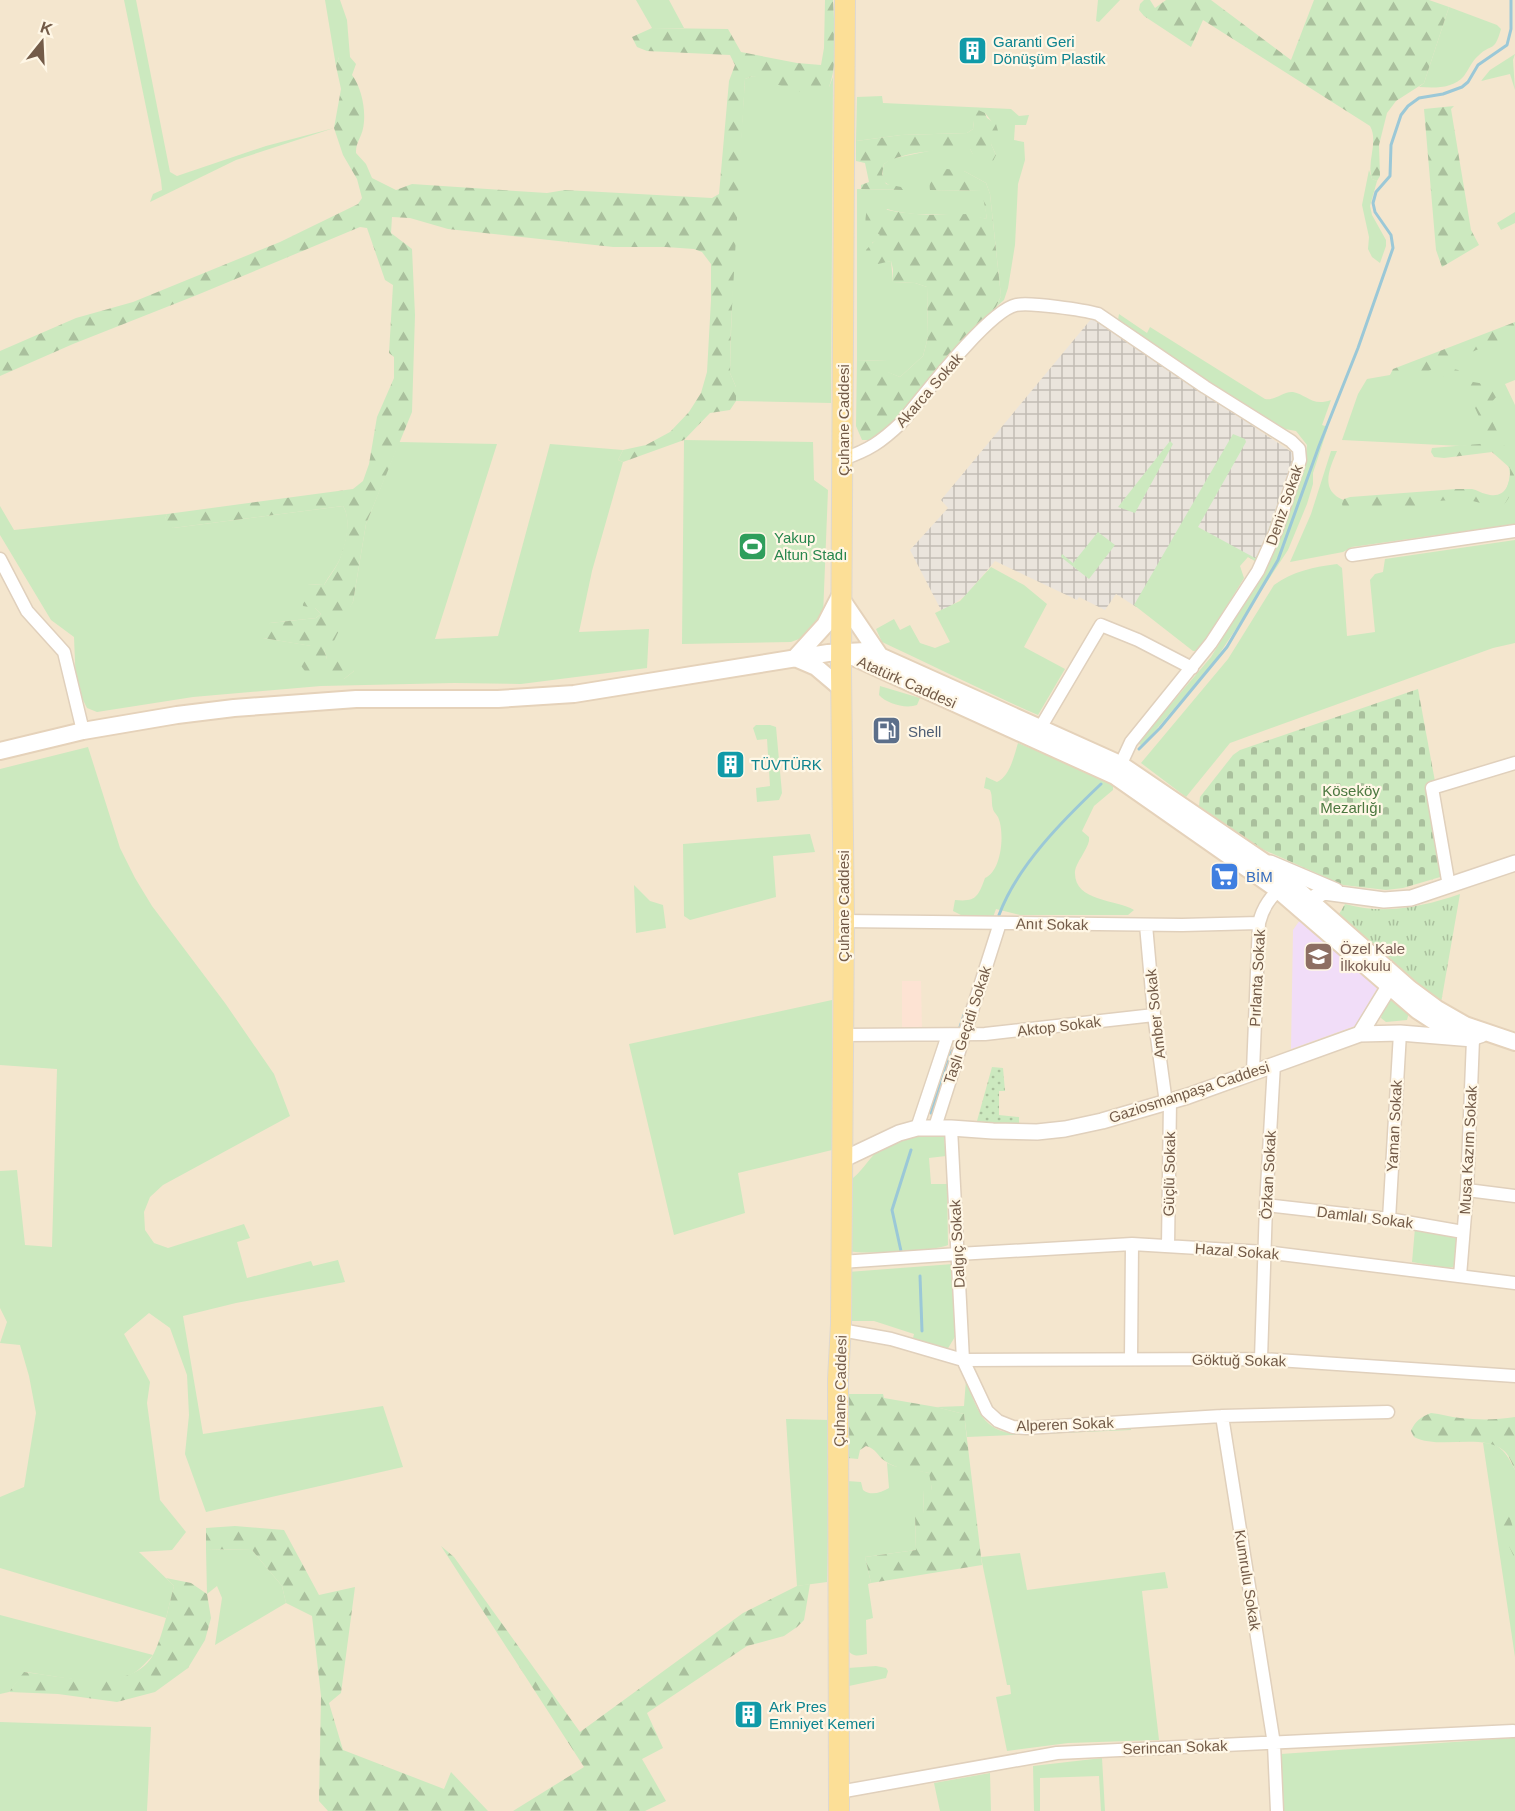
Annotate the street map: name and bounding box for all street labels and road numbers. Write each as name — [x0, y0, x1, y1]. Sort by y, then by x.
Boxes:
street label: Akarca Sokak — [892, 349, 966, 430]
street label: Çuhane Caddesi — [835, 364, 852, 476]
street label: Deniz Sokak — [1262, 462, 1306, 548]
street label: Atatürk Caddesi — [855, 653, 959, 711]
street label: Çuhane Caddesi — [835, 850, 852, 962]
street label: Anıt Sokak — [1016, 915, 1089, 933]
street label: Pırlanta Sokak — [1246, 928, 1268, 1027]
street label: Taşlı Geçidi Sokak — [940, 963, 994, 1086]
street label: Amber Sokak — [1142, 968, 1168, 1060]
street label: Aktop Sokak — [1016, 1012, 1102, 1040]
street label: Gaziosmanpaşa Caddesi — [1107, 1058, 1271, 1126]
street label: Yaman Sokak — [1383, 1079, 1405, 1173]
street label: Musa Kazım Sokak — [1456, 1085, 1480, 1215]
street label: Özkan Sokak — [1257, 1130, 1279, 1220]
street label: Güçlü Sokak — [1160, 1131, 1178, 1217]
street label: Dalgıç Sokak — [946, 1199, 968, 1289]
street label: Damlalı Sokak — [1316, 1203, 1415, 1231]
street label: Hazal Sokak — [1194, 1240, 1280, 1262]
street label: Çuhane Caddesi — [831, 1335, 849, 1447]
street label: Göktuğ Sokak — [1192, 1351, 1287, 1369]
street label: Alperen Sokak — [1016, 1414, 1115, 1434]
street label: Kumrulu Sokak — [1232, 1528, 1264, 1632]
street label: Serincan Sokak — [1122, 1737, 1228, 1757]

